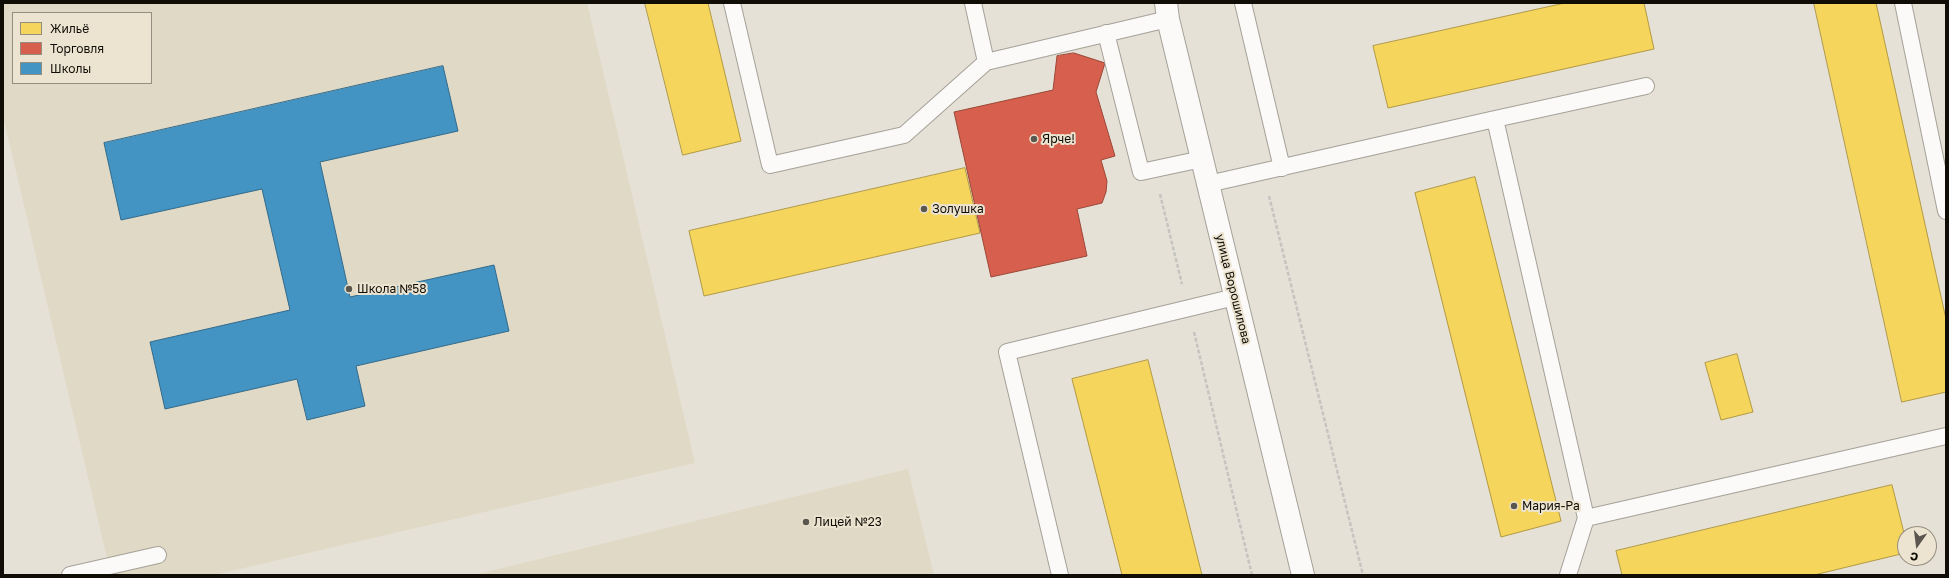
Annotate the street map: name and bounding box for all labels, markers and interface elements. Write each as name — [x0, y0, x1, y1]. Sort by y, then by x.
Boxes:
legend — [12, 12, 152, 84]
text: Жильё — [50, 21, 89, 36]
text: Торговля — [50, 41, 104, 56]
text: Школы — [50, 61, 91, 76]
place label: Ярче! — [1042, 132, 1075, 146]
marker: Ярче! — [1029, 134, 1039, 144]
place label: Золушка — [932, 202, 984, 216]
marker: Золушка — [919, 204, 929, 214]
street label: улица Ворошилова — [1212, 233, 1254, 345]
place label: Школа №58 — [357, 282, 427, 296]
marker: Школа №58 — [344, 284, 354, 294]
place label: Мария-Ра — [1522, 499, 1580, 513]
marker: Мария-Ра — [1509, 501, 1519, 511]
place label: Лицей №23 — [814, 515, 882, 529]
marker: Лицей №23 — [801, 517, 811, 527]
north arrow — [1897, 526, 1937, 566]
text: С — [1909, 550, 1920, 564]

